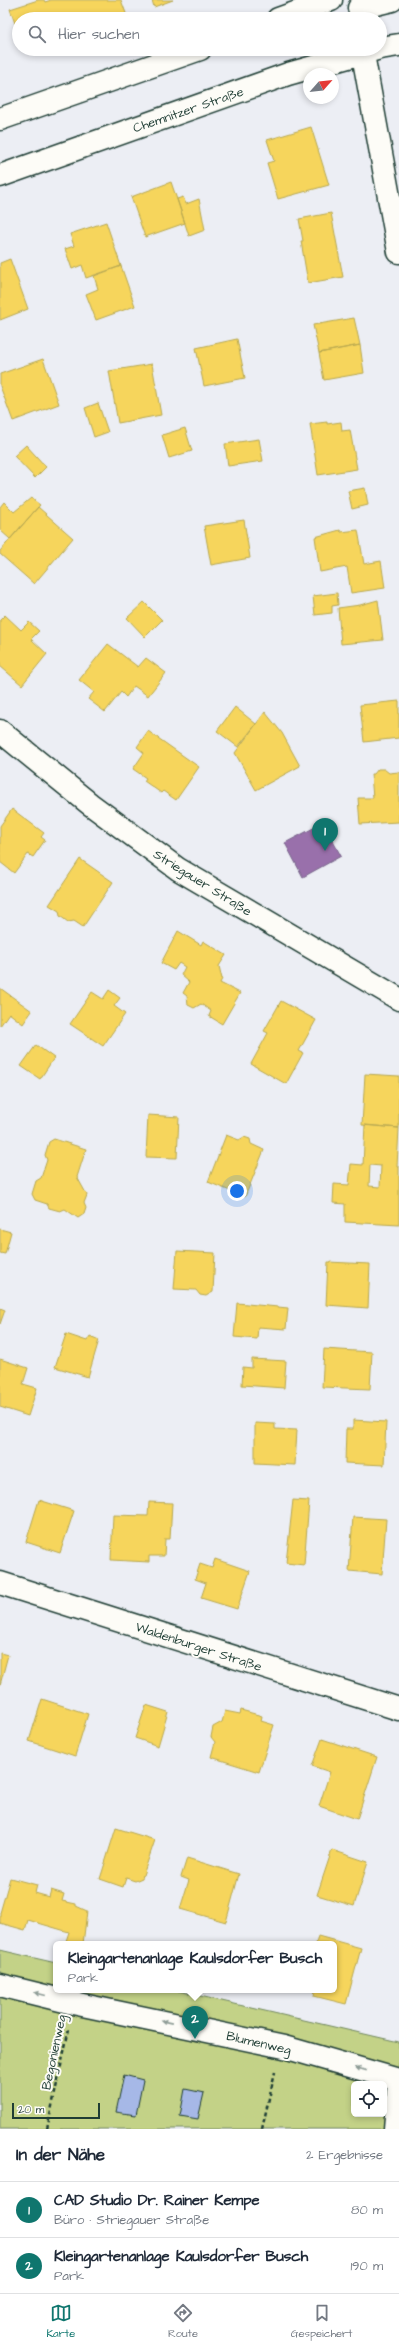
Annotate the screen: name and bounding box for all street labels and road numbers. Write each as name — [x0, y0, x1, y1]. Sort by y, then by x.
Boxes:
street label: Chemnitzer Straße — [131, 83, 246, 137]
street label: Striegauer Straße — [149, 845, 255, 921]
street label: Waldenburger Straße — [133, 1618, 264, 1677]
street label: Begonienweg — [37, 2013, 72, 2092]
street label: Blumenweg — [224, 2027, 293, 2060]

